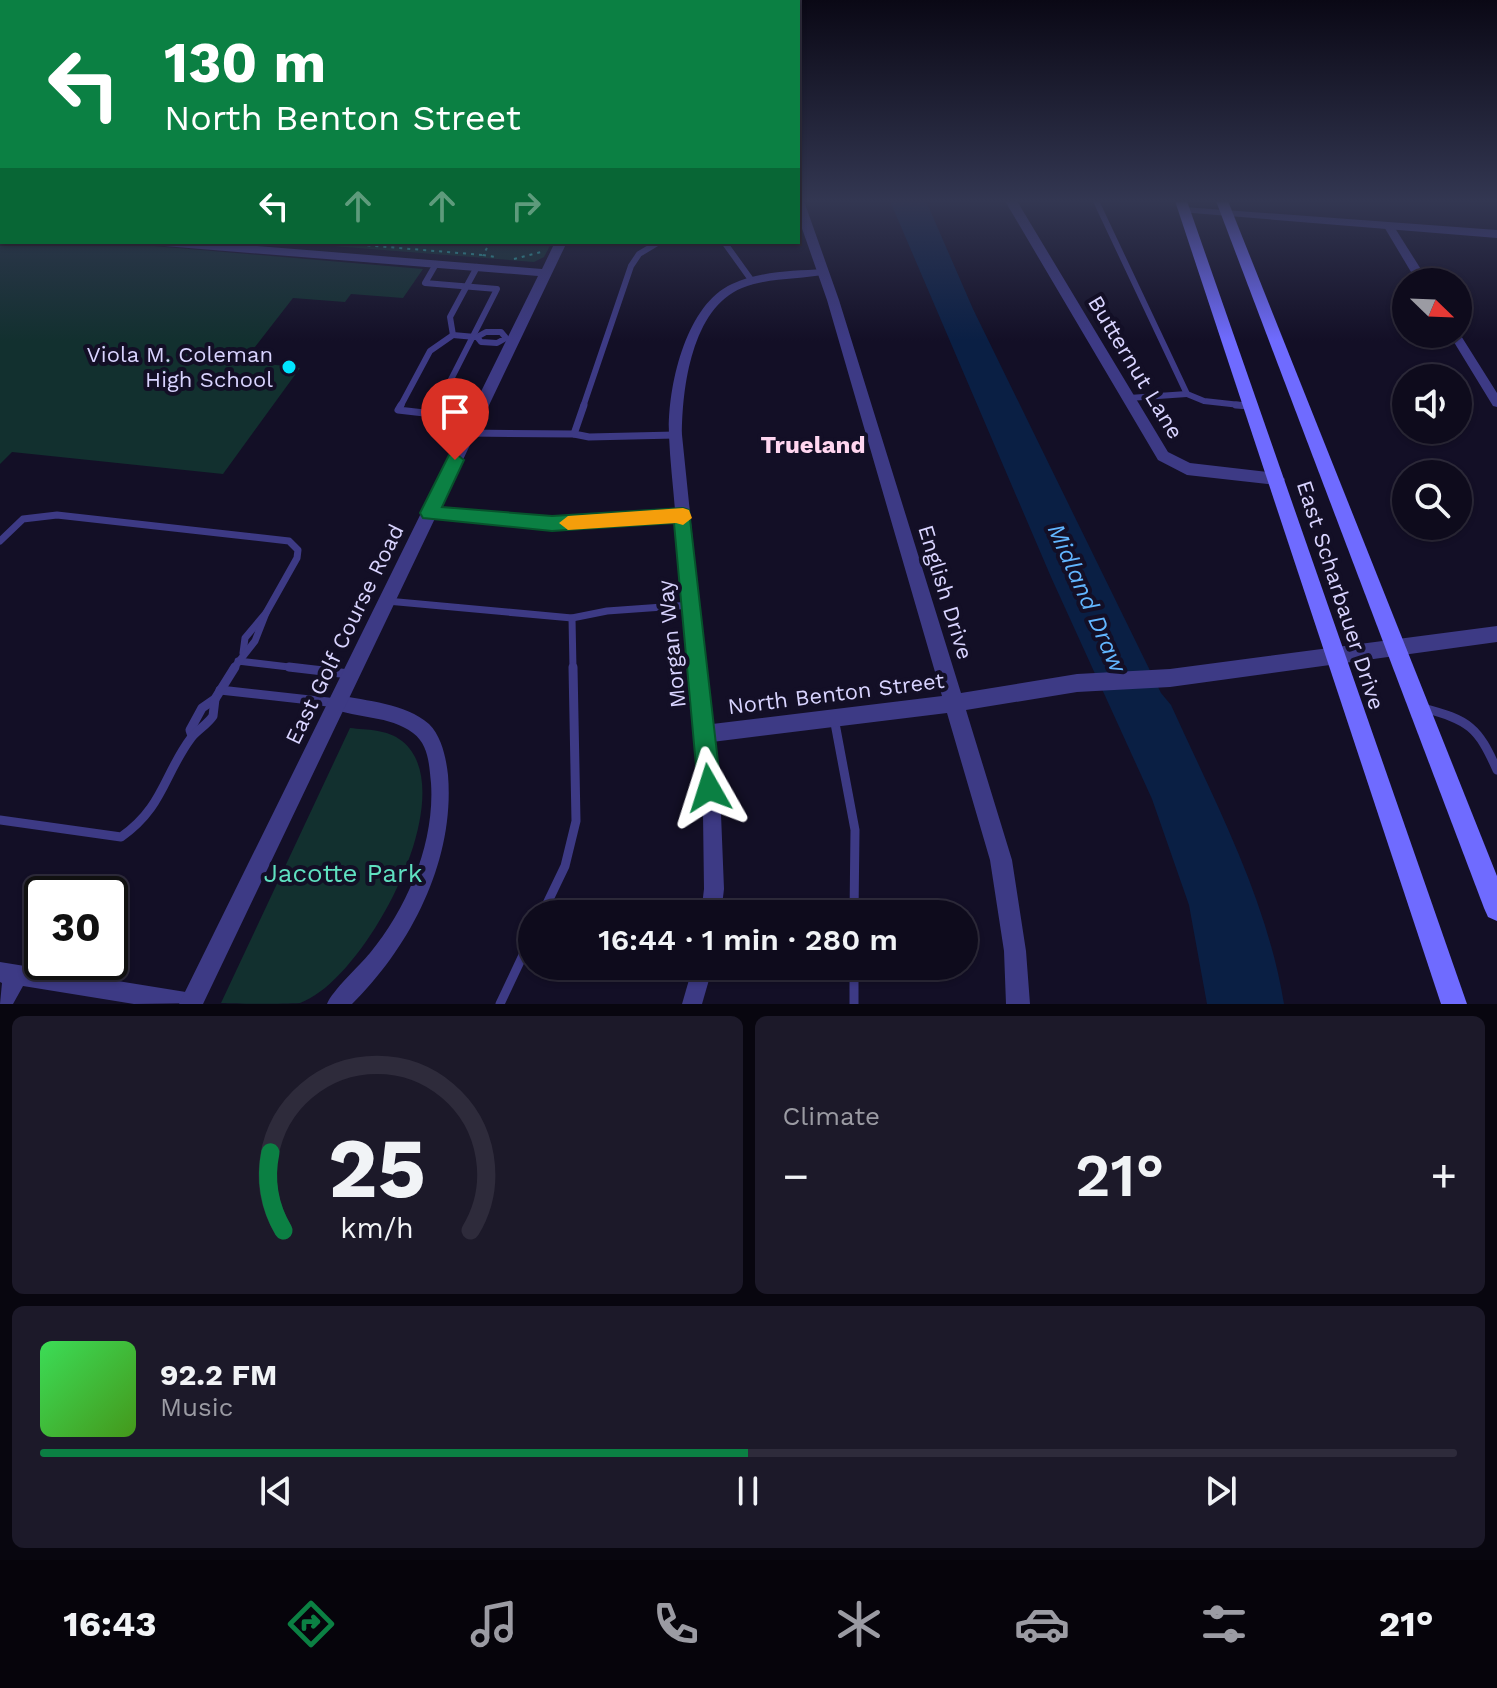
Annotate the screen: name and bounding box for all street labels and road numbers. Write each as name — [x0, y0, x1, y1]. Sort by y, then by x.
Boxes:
street label: Butternut Lane — [1083, 291, 1188, 443]
street label: East Scharbauer Drive — [1292, 477, 1389, 713]
street label: East Golf Course Road — [280, 520, 409, 748]
street label: English Drive — [913, 522, 978, 662]
street label: Morgan Way — [652, 578, 691, 709]
street label: North Benton Street — [726, 668, 946, 719]

